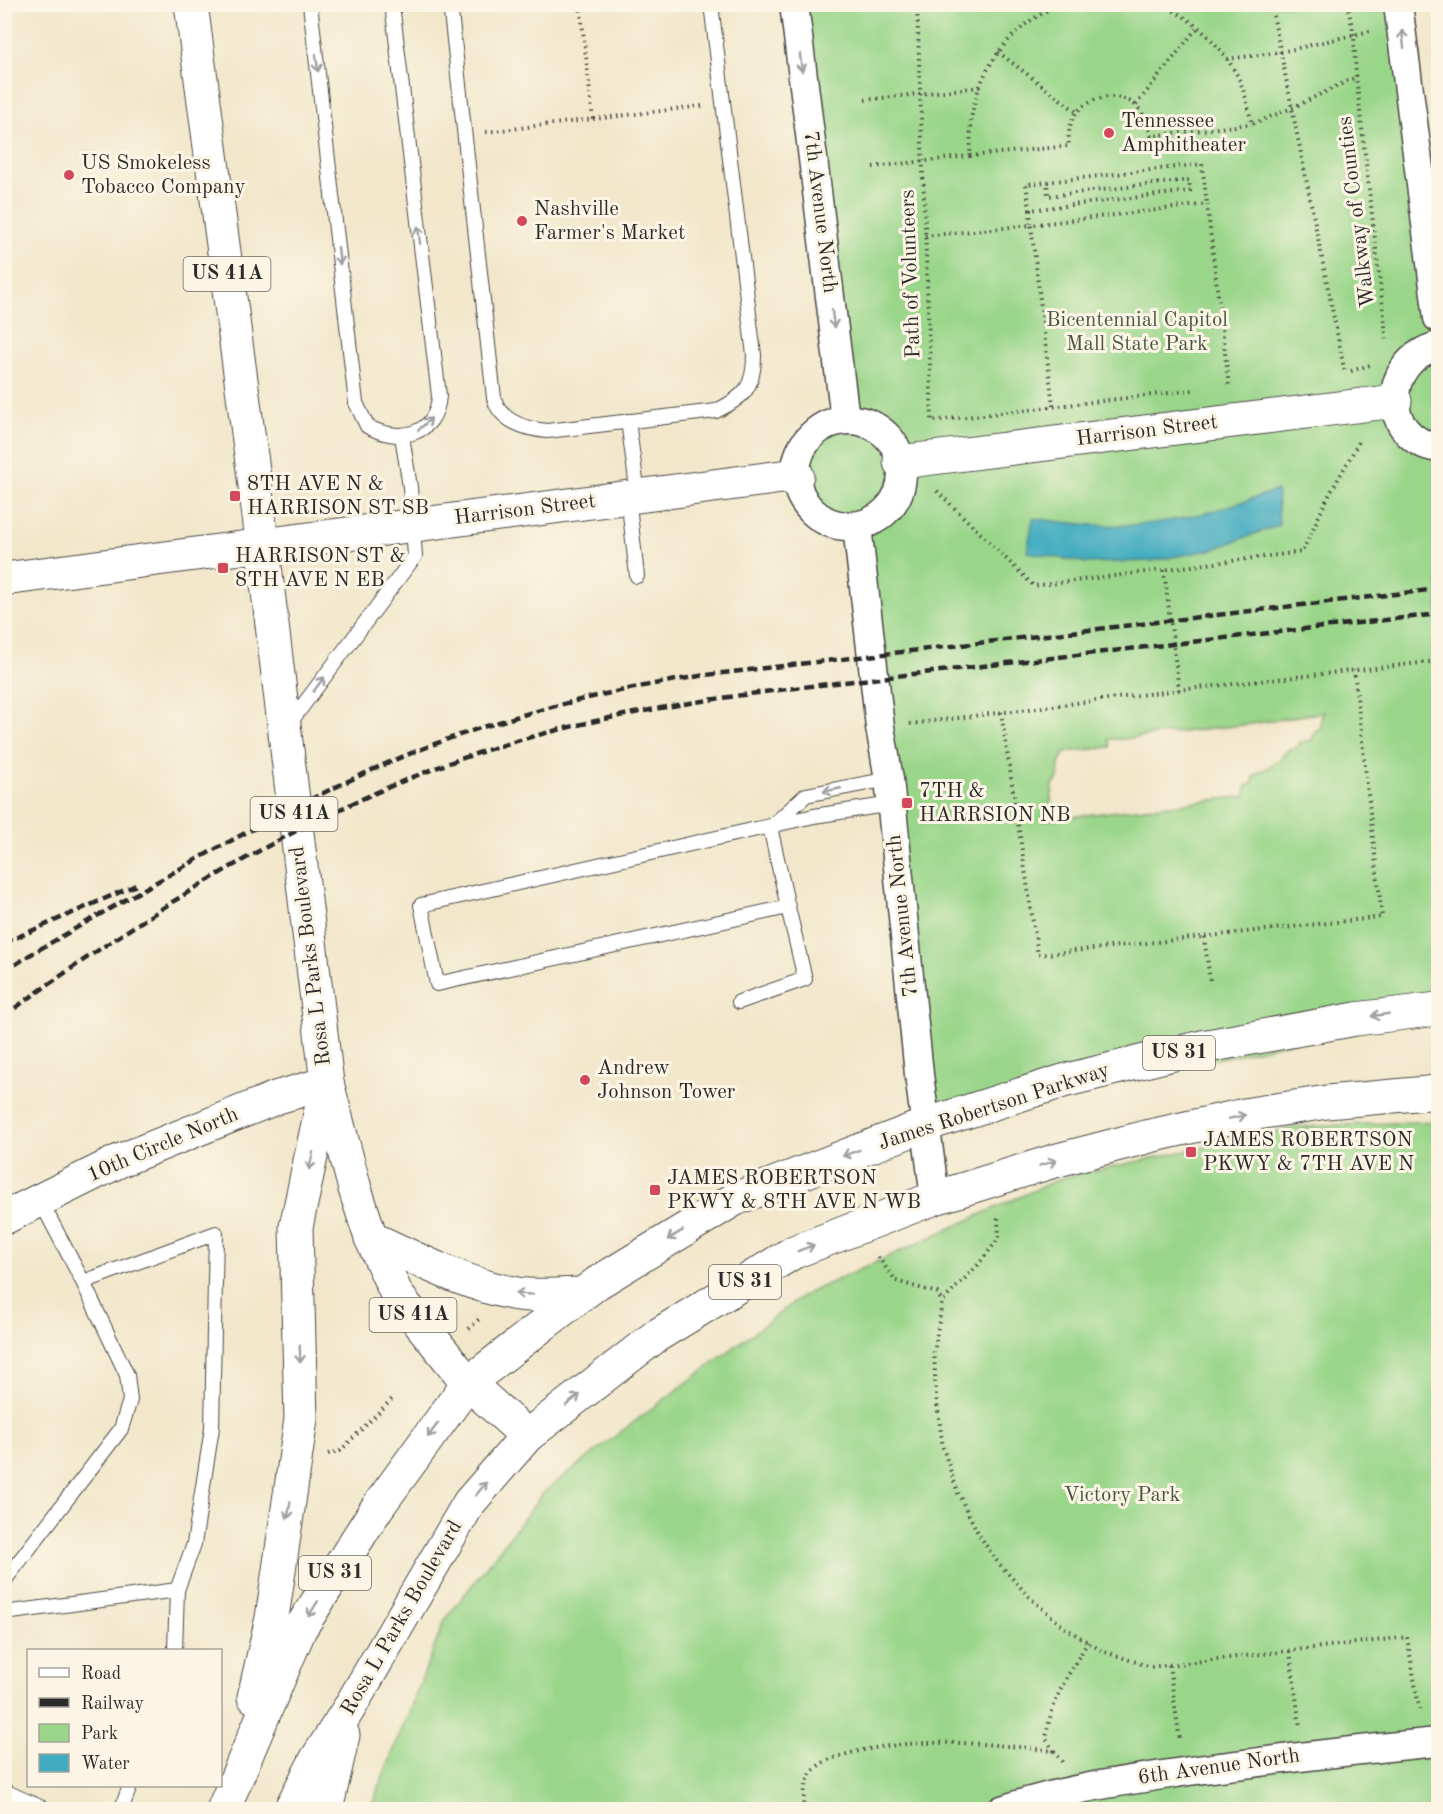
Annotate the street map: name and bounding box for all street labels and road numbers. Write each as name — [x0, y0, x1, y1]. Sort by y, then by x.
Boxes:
street label: Walkway of Counties — [1335, 115, 1379, 309]
street label: 7th Avenue North — [800, 130, 840, 294]
street label: Path of Volunteers — [898, 189, 924, 359]
road number: US 41A — [184, 257, 270, 291]
street label: Harrison Street — [1075, 412, 1219, 450]
street label: Harrison Street — [453, 491, 597, 529]
road number: US 41A — [250, 797, 338, 831]
street label: 7th Avenue North — [884, 834, 922, 998]
street label: Rosa L Parks Boulevard — [287, 845, 335, 1067]
road number: US 31 — [1143, 1036, 1215, 1070]
street label: James Robertson Parkway — [876, 1060, 1112, 1154]
street label: 10th Circle North — [84, 1104, 242, 1186]
road number: US 31 — [709, 1265, 781, 1299]
road number: US 41A — [370, 1298, 456, 1332]
street label: Rosa L Parks Boulevard — [338, 1517, 466, 1719]
road number: US 31 — [299, 1556, 371, 1590]
street label: 6th Avenue North — [1137, 1745, 1301, 1789]

